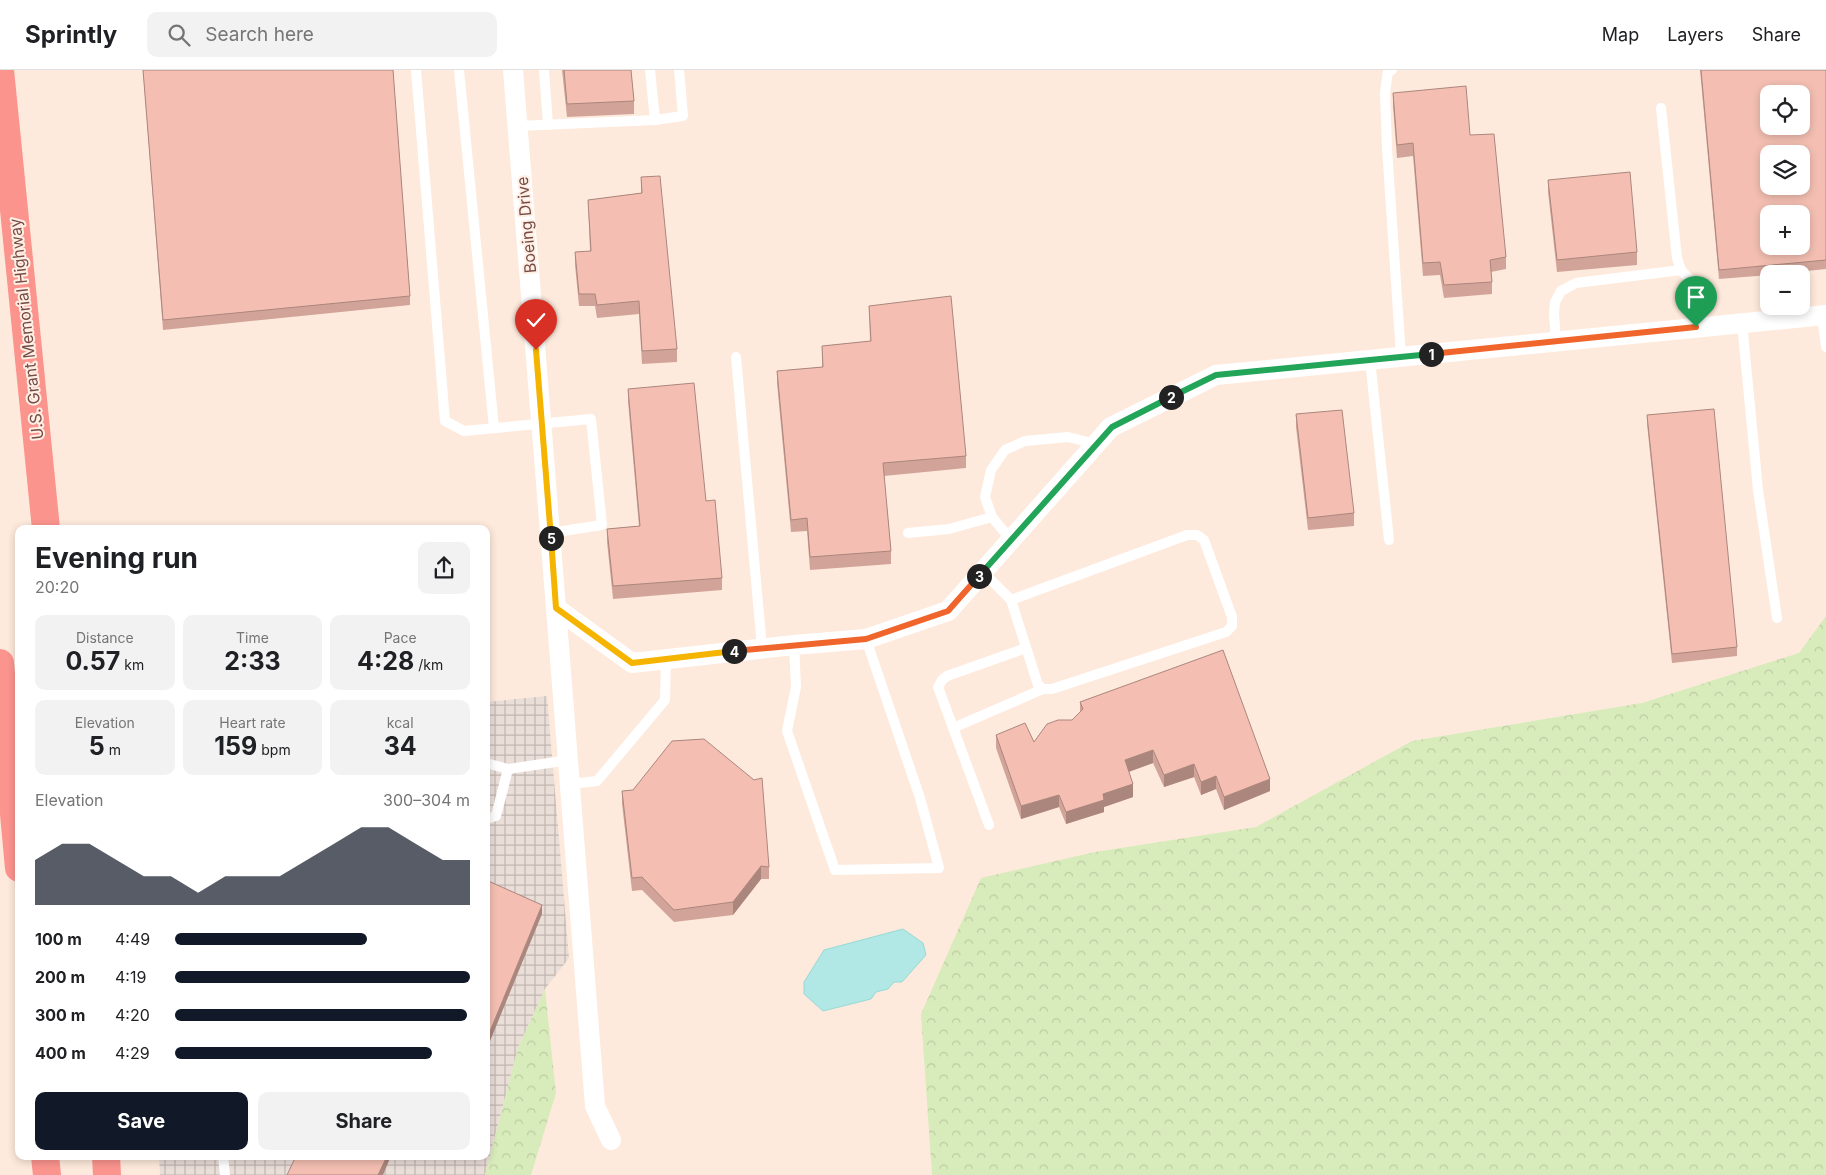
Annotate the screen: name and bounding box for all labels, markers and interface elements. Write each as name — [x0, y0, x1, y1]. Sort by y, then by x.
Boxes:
search box — [147, 12, 497, 57]
text: Sprintly — [25, 20, 117, 49]
icon: search — [165, 21, 193, 49]
text: Search here — [205, 23, 314, 46]
text: Map — [1602, 24, 1639, 45]
text: Layers — [1667, 24, 1724, 45]
text: Share — [1752, 24, 1801, 45]
map controls — [1760, 85, 1810, 315]
button: locate — [1760, 85, 1810, 135]
button: layers — [1760, 145, 1810, 195]
street label: Boeing Drive — [512, 176, 540, 274]
button: + — [1760, 205, 1810, 255]
street label: U.S. Grant Memorial Highway — [4, 217, 48, 441]
button: − — [1760, 265, 1810, 315]
pin — [1675, 276, 1717, 327]
icon: arrive — [1682, 283, 1710, 311]
pin — [515, 299, 557, 350]
icon: check — [522, 306, 550, 334]
pin: 1 — [1418, 342, 1444, 366]
text: 1 — [1428, 346, 1435, 363]
pin: 2 — [1158, 384, 1184, 410]
text: 2 — [1167, 389, 1176, 406]
pin: 5 — [538, 526, 564, 550]
text: 5 — [547, 530, 556, 547]
text: Evening run — [35, 541, 198, 575]
button: share — [418, 542, 470, 594]
pin: 3 — [966, 564, 992, 588]
text: 3 — [975, 568, 984, 585]
text: 20:20 — [35, 577, 79, 597]
text: Distance — [76, 629, 134, 646]
text: Time — [236, 629, 269, 646]
text: Pace — [384, 629, 417, 646]
pin: 4 — [722, 638, 746, 664]
text: 4 — [730, 643, 739, 660]
text: 0.57 — [65, 646, 120, 676]
text: 2:33 — [224, 646, 281, 676]
text: 4:28 — [357, 646, 414, 676]
text: km — [120, 656, 144, 673]
text: /km — [414, 656, 443, 673]
text: Elevation — [75, 714, 135, 731]
text: Heart rate — [219, 714, 286, 731]
text: kcal — [387, 714, 414, 731]
text: 5 — [89, 731, 105, 761]
text: 159 — [214, 731, 257, 761]
text: 34 — [384, 731, 417, 761]
text: m — [105, 741, 121, 758]
text: bpm — [257, 741, 291, 758]
text: Elevation — [35, 790, 104, 810]
text: 300–304 m — [383, 790, 470, 810]
text: 100 m — [35, 929, 82, 949]
text: 4:49 — [115, 929, 150, 949]
text: 200 m — [35, 967, 85, 987]
text: 4:19 — [115, 967, 146, 987]
text: 300 m — [35, 1005, 85, 1025]
text: 4:20 — [115, 1005, 150, 1025]
text: 400 m — [35, 1043, 86, 1063]
text: 4:29 — [115, 1043, 150, 1063]
button: Save — [35, 1092, 248, 1150]
button: Share — [258, 1092, 470, 1150]

